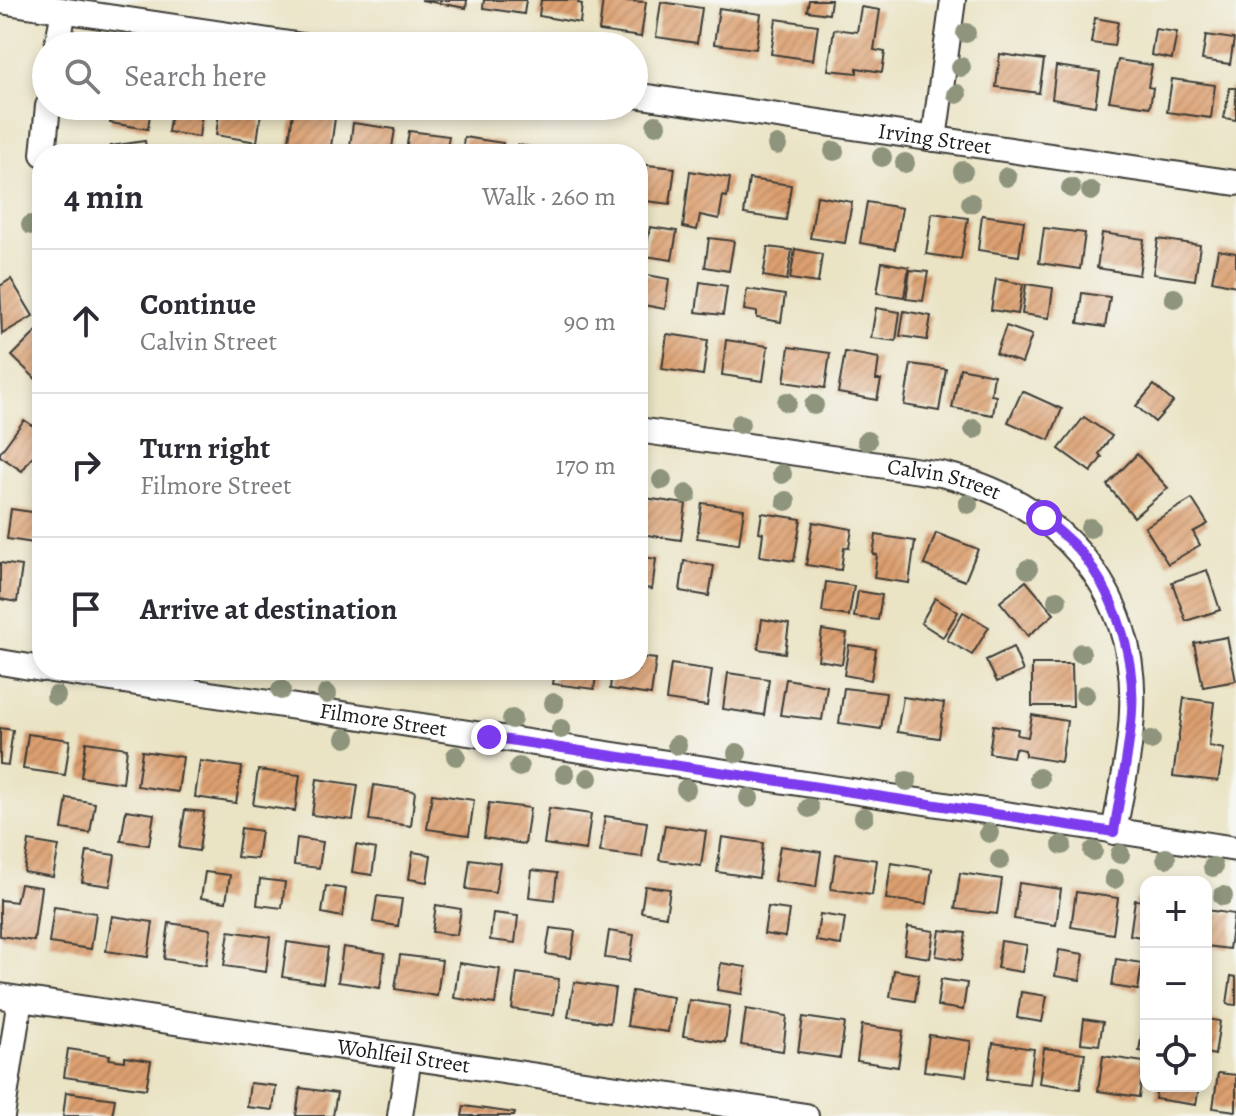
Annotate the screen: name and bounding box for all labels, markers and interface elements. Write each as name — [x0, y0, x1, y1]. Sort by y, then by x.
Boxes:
search box — [32, 32, 648, 120]
icon: search — [60, 54, 104, 98]
text: Search here — [124, 56, 267, 96]
street label: Irving Street — [876, 116, 993, 162]
text: 4 min — [64, 173, 143, 220]
text: Walk · 260 m — [482, 179, 616, 214]
text: Continue — [140, 284, 256, 324]
icon: ahead — [64, 299, 108, 343]
text: 90 m — [564, 304, 616, 339]
text: Calvin Street — [140, 324, 277, 359]
text: Turn right — [140, 428, 270, 468]
icon: right — [64, 443, 108, 487]
text: 170 m — [556, 448, 616, 483]
street label: Calvin Street — [885, 451, 1006, 507]
text: Filmore Street — [140, 468, 291, 503]
route start — [1026, 500, 1062, 536]
icon: arrive — [64, 587, 108, 631]
text: Arrive at destination — [140, 589, 397, 629]
street label: Filmore Street — [318, 696, 449, 745]
route end — [471, 719, 507, 755]
map controls — [1140, 876, 1212, 1092]
button: + — [1140, 876, 1212, 948]
button: − — [1140, 948, 1212, 1020]
button: locate — [1140, 1020, 1212, 1092]
street label: Wohlfeil Street — [334, 1031, 472, 1081]

